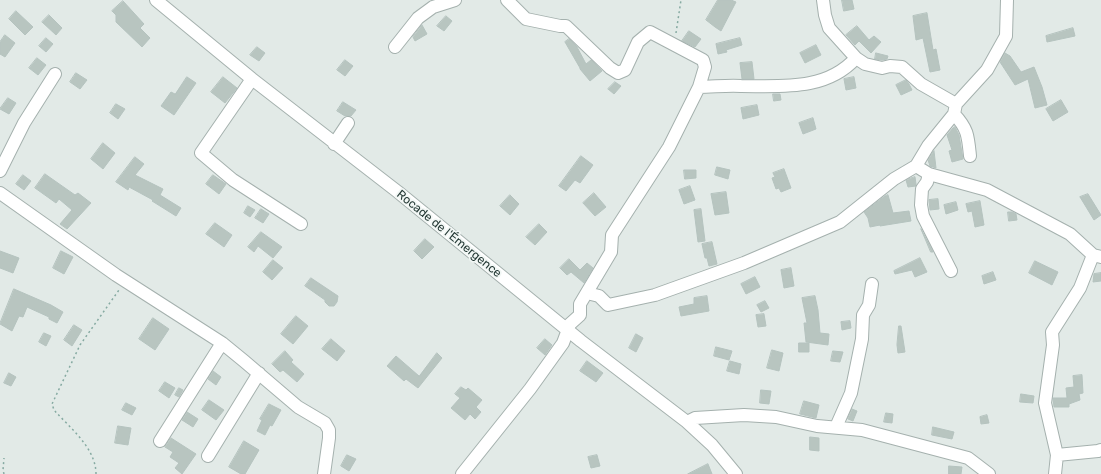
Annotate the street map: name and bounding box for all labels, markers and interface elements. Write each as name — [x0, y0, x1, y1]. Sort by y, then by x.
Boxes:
street label: Rocade de l'Émergence — [394, 187, 504, 281]

